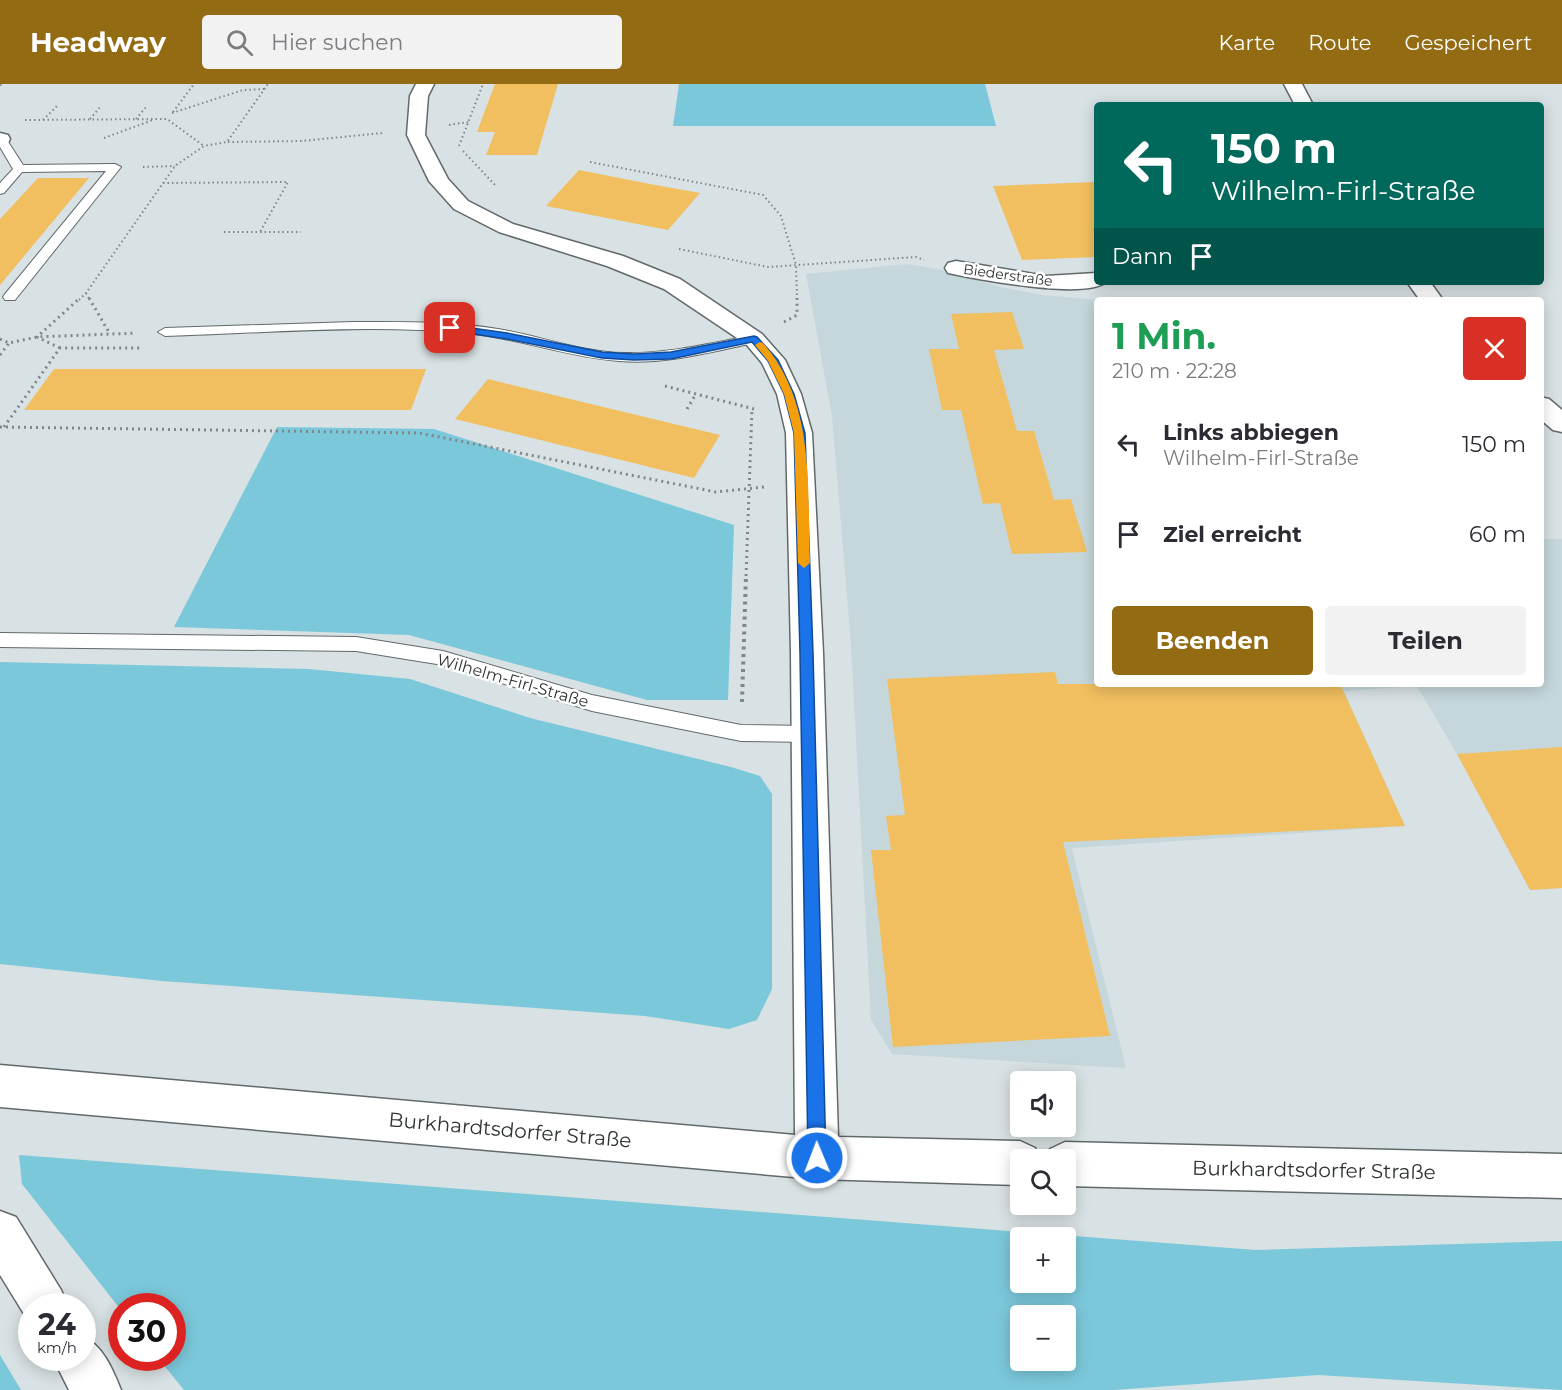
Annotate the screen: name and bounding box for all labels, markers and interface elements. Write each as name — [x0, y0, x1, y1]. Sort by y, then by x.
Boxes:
search box — [202, 15, 622, 69]
text: Headway — [30, 25, 166, 59]
icon: search — [223, 26, 256, 59]
text: Hier suchen — [271, 29, 403, 56]
text: Karte — [1219, 30, 1275, 55]
text: Route — [1308, 30, 1371, 55]
text: Gespeichert — [1404, 30, 1532, 55]
text: 150 m — [1211, 122, 1337, 174]
icon: left — [1112, 126, 1190, 204]
text: Wilhelm-Firl-Straße — [1211, 174, 1475, 207]
icon: arrive — [1185, 240, 1218, 273]
text: Dann — [1112, 243, 1173, 270]
street label: Biederstraße — [962, 260, 1054, 290]
pin — [424, 302, 475, 353]
icon: arrive — [433, 311, 466, 344]
text: 1 Min. — [1112, 314, 1216, 358]
button: close — [1463, 317, 1526, 380]
text: 210 m · 22:28 — [1112, 359, 1237, 383]
text: Links abbiegen — [1163, 419, 1339, 446]
icon: left — [1112, 428, 1145, 461]
text: 150 m — [1462, 431, 1526, 458]
text: Wilhelm-Firl-Straße — [1163, 446, 1359, 470]
icon: arrive — [1112, 518, 1145, 551]
text: Ziel erreicht — [1163, 521, 1302, 548]
text: 60 m — [1469, 521, 1526, 548]
button: Beenden — [1112, 606, 1313, 675]
button: Teilen — [1325, 606, 1526, 675]
street label: Wilhelm-Firl-Straße — [435, 650, 591, 711]
map controls — [1010, 1071, 1076, 1371]
button: sound — [1010, 1071, 1076, 1137]
street label: Burkhardtsdorfer Straße — [388, 1107, 632, 1153]
position arrow — [785, 1126, 849, 1190]
button: search — [1010, 1149, 1076, 1215]
street label: Burkhardtsdorfer Straße — [1192, 1156, 1436, 1184]
button: + — [1010, 1227, 1076, 1293]
speed limit sign: 30 — [108, 1293, 186, 1371]
button: − — [1010, 1305, 1076, 1371]
text: 24 — [38, 1306, 76, 1343]
text: km/h — [37, 1338, 77, 1357]

